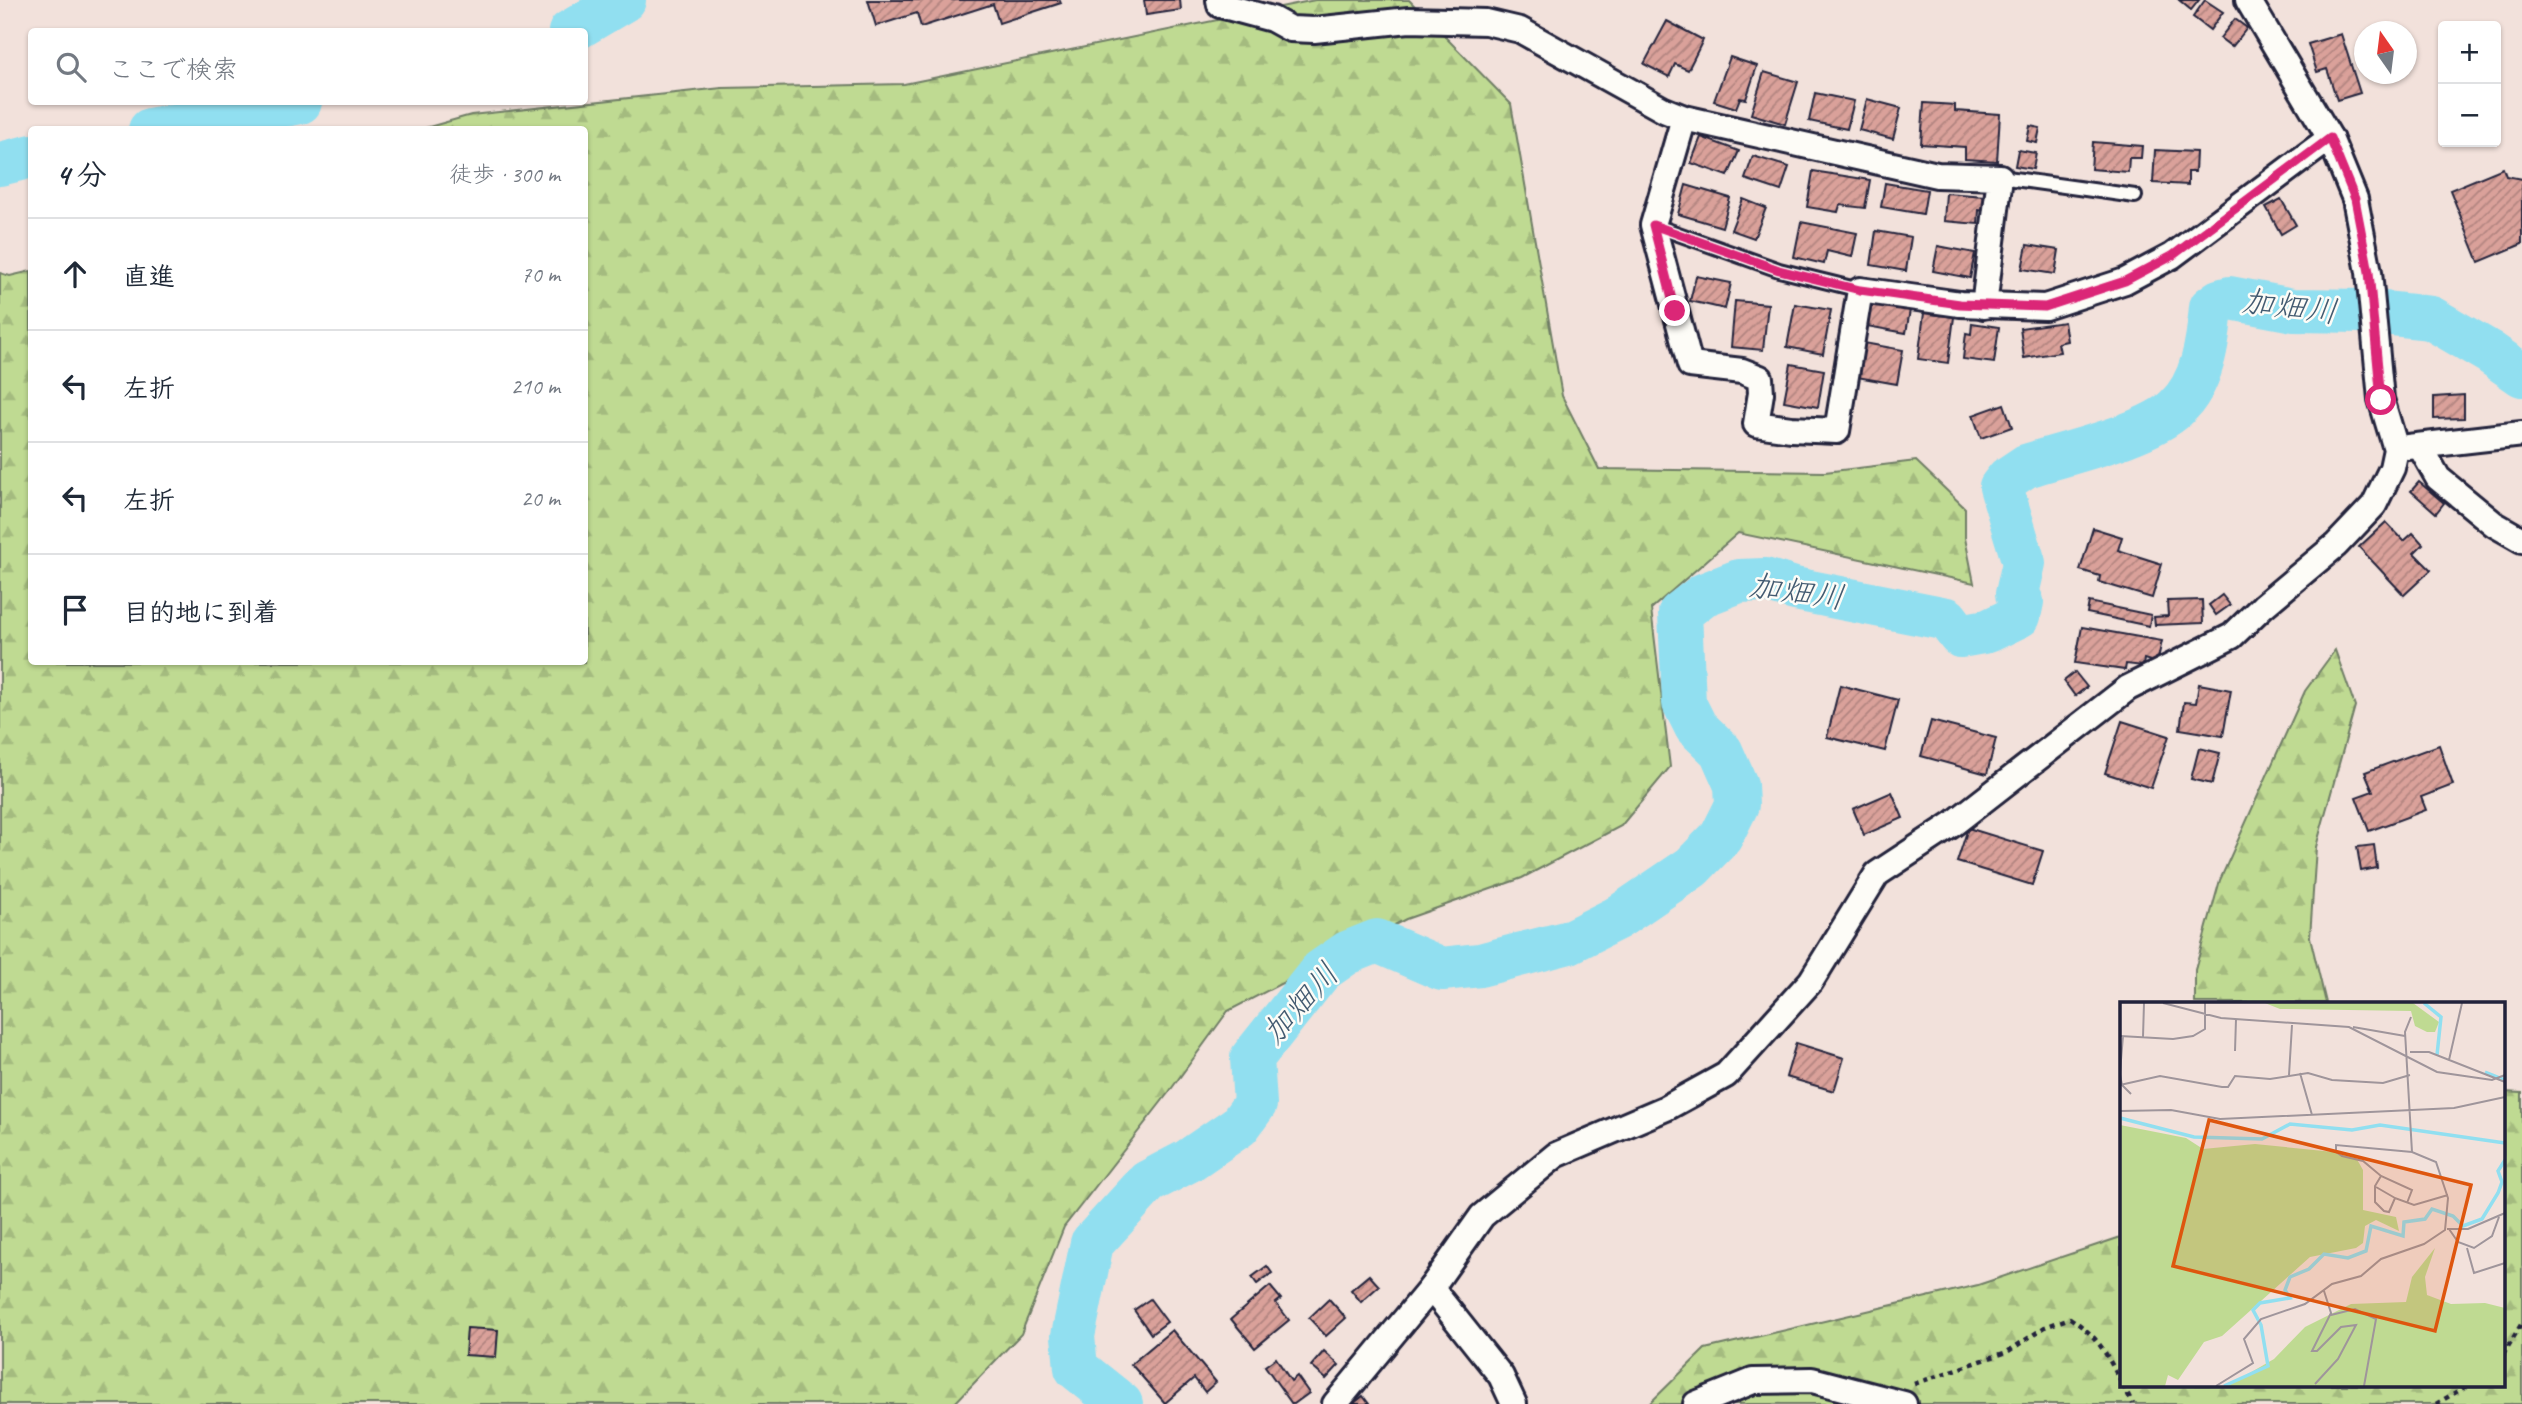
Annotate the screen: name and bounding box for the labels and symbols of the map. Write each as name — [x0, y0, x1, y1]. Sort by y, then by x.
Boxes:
north arrow — [2354, 21, 2417, 84]
water label: 加畑川 — [2240, 280, 2340, 333]
route end — [1659, 295, 1690, 326]
route start — [2365, 384, 2396, 415]
water label: 加畑川 — [1747, 565, 1847, 618]
water label: 加畑川 — [1253, 954, 1348, 1053]
inset map — [2120, 1002, 2504, 1386]

